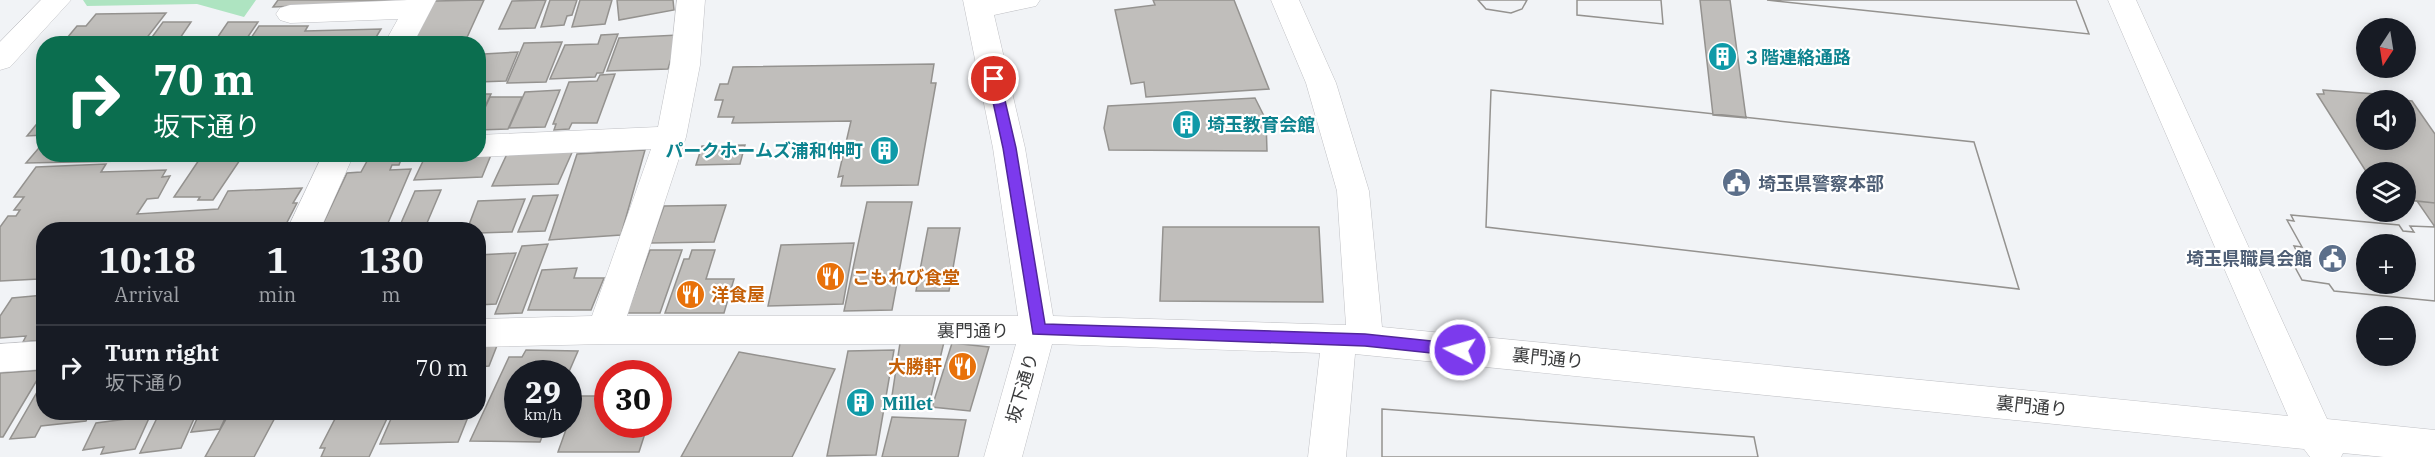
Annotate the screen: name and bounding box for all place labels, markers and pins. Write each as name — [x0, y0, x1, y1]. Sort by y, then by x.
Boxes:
building icon: ３階連絡通路 — [1706, 41, 1738, 73]
place label: ３階連絡通路 — [1743, 46, 1851, 69]
pin — [968, 53, 1019, 104]
building icon: 埼玉教育会館 — [1170, 108, 1202, 140]
place label: 埼玉教育会館 — [1207, 113, 1315, 136]
building icon: パークホームズ浦和仲町 — [868, 134, 900, 166]
place label: パークホームズ浦和仲町 — [666, 139, 863, 162]
public building icon: 埼玉県警察本部 — [1721, 167, 1753, 199]
place label: 埼玉県警察本部 — [1758, 172, 1884, 195]
public building icon: 埼玉県職員会館 — [2317, 242, 2349, 274]
place label: 埼玉県職員会館 — [2186, 247, 2312, 270]
restaurant icon: こもれび食堂 — [815, 261, 847, 293]
place label: こもれび食堂 — [852, 266, 960, 289]
restaurant icon: 洋食屋 — [674, 278, 706, 310]
place label: 洋食屋 — [711, 283, 765, 306]
restaurant icon: 大勝軒 — [947, 350, 979, 382]
place label: 大勝軒 — [888, 355, 942, 378]
building icon: Millet — [845, 387, 877, 419]
place label: Millet — [882, 392, 933, 415]

